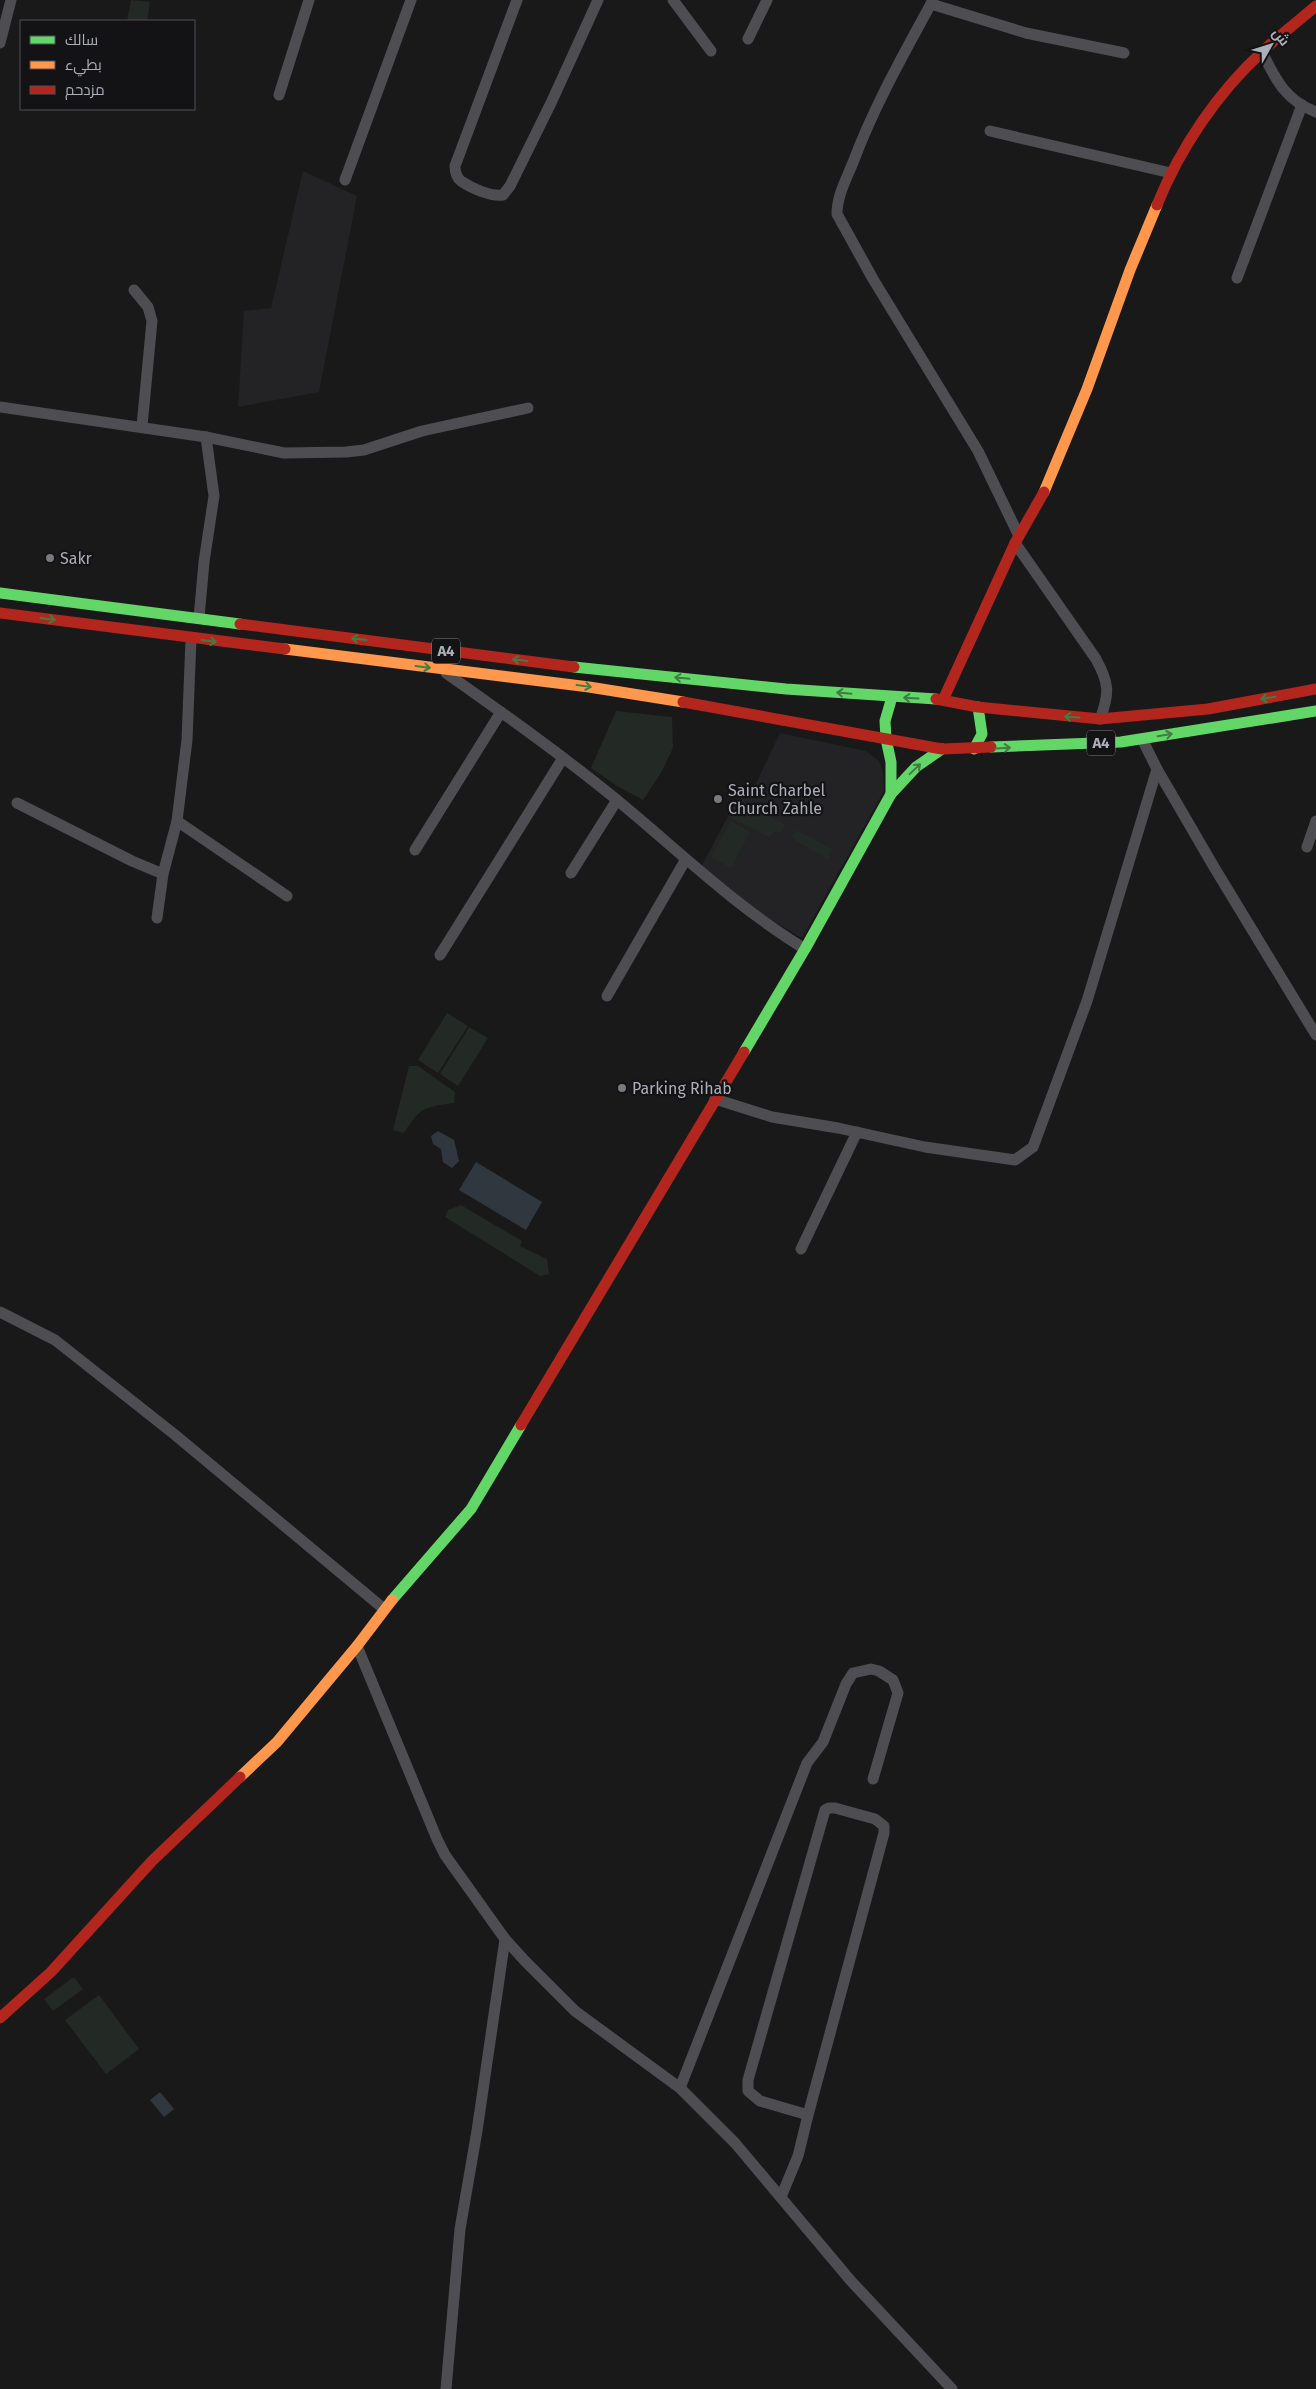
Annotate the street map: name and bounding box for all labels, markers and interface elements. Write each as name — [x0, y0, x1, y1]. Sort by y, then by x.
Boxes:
legend — [20, 20, 195, 110]
north arrow — [1246, 20, 1296, 70]
text: ش — [1268, 25, 1293, 49]
text: سالك — [65, 31, 98, 49]
text: بطيء — [65, 56, 102, 77]
text: مزدحم — [65, 81, 105, 100]
place label: Sakr — [60, 549, 93, 568]
marker: Sakr — [44, 552, 56, 564]
one-way arrow — [40, 615, 56, 625]
one-way arrow — [352, 634, 368, 644]
one-way arrow — [201, 636, 217, 646]
road number: A4 — [432, 638, 460, 664]
one-way arrow — [513, 655, 529, 665]
one-way arrow — [415, 662, 431, 672]
one-way arrow — [674, 674, 690, 683]
one-way arrow — [576, 682, 592, 692]
one-way arrow — [836, 688, 852, 698]
one-way arrow — [903, 694, 919, 703]
one-way arrow — [1260, 694, 1276, 703]
one-way arrow — [1064, 712, 1080, 722]
road number: A4 — [1087, 730, 1115, 756]
one-way arrow — [1157, 730, 1173, 740]
one-way arrow — [995, 743, 1011, 752]
one-way arrow — [908, 763, 921, 775]
place label: Saint Charbel Church Zahle — [728, 781, 826, 818]
marker: Saint Charbel Church Zahle — [712, 793, 724, 805]
place label: Parking Rihab — [632, 1079, 732, 1098]
marker: Parking Rihab — [616, 1082, 628, 1094]

